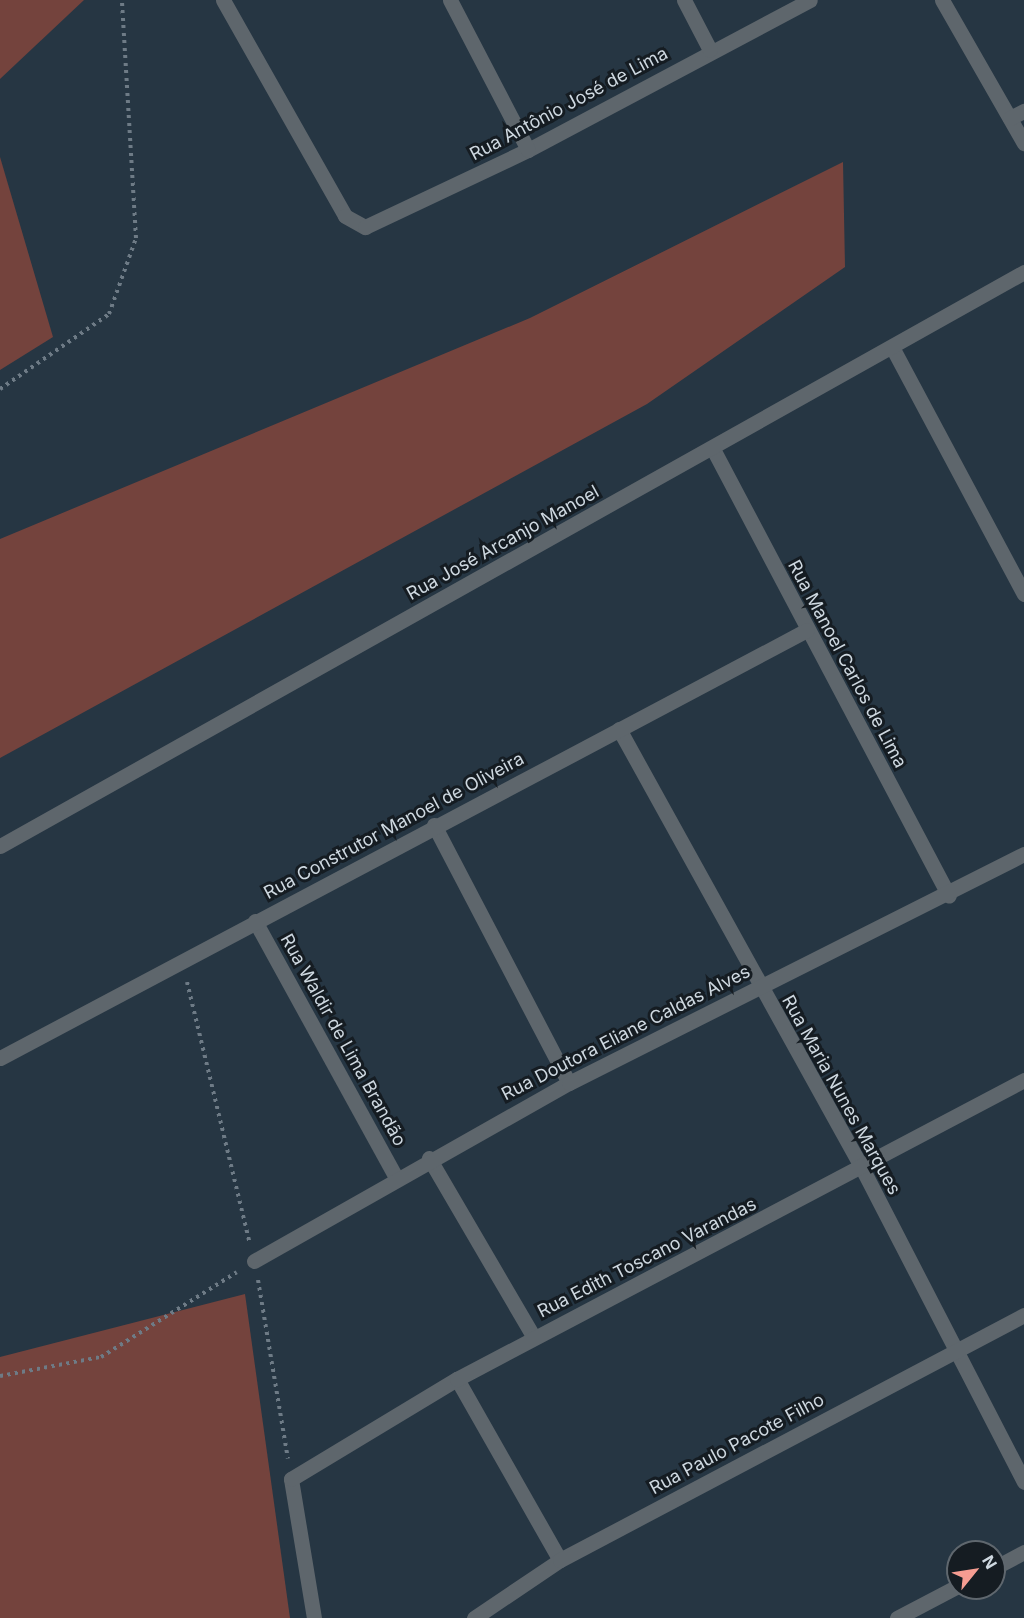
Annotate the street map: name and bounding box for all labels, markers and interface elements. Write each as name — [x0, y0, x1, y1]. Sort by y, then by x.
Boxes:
street label: Rua Antônio José de Lima — [466, 43, 672, 165]
street label: Rua José Arcanjo Manoel — [403, 481, 603, 605]
street label: Rua Manoel Carlos de Lima — [783, 556, 911, 772]
street label: Rua Construtor Manoel de Oliveira — [260, 748, 528, 904]
street label: Rua Waldir de Lima Brandão — [276, 930, 410, 1150]
street label: Rua Doutora Eliane Caldas Alves — [498, 961, 754, 1105]
street label: Rua Maria Nunes Marques — [777, 991, 905, 1199]
street label: Rua Edith Toscano Varandas — [534, 1193, 760, 1323]
street label: Rua Paulo Pacote Filho — [646, 1389, 828, 1499]
north arrow — [946, 1540, 1006, 1600]
text: N — [978, 1552, 1002, 1572]

